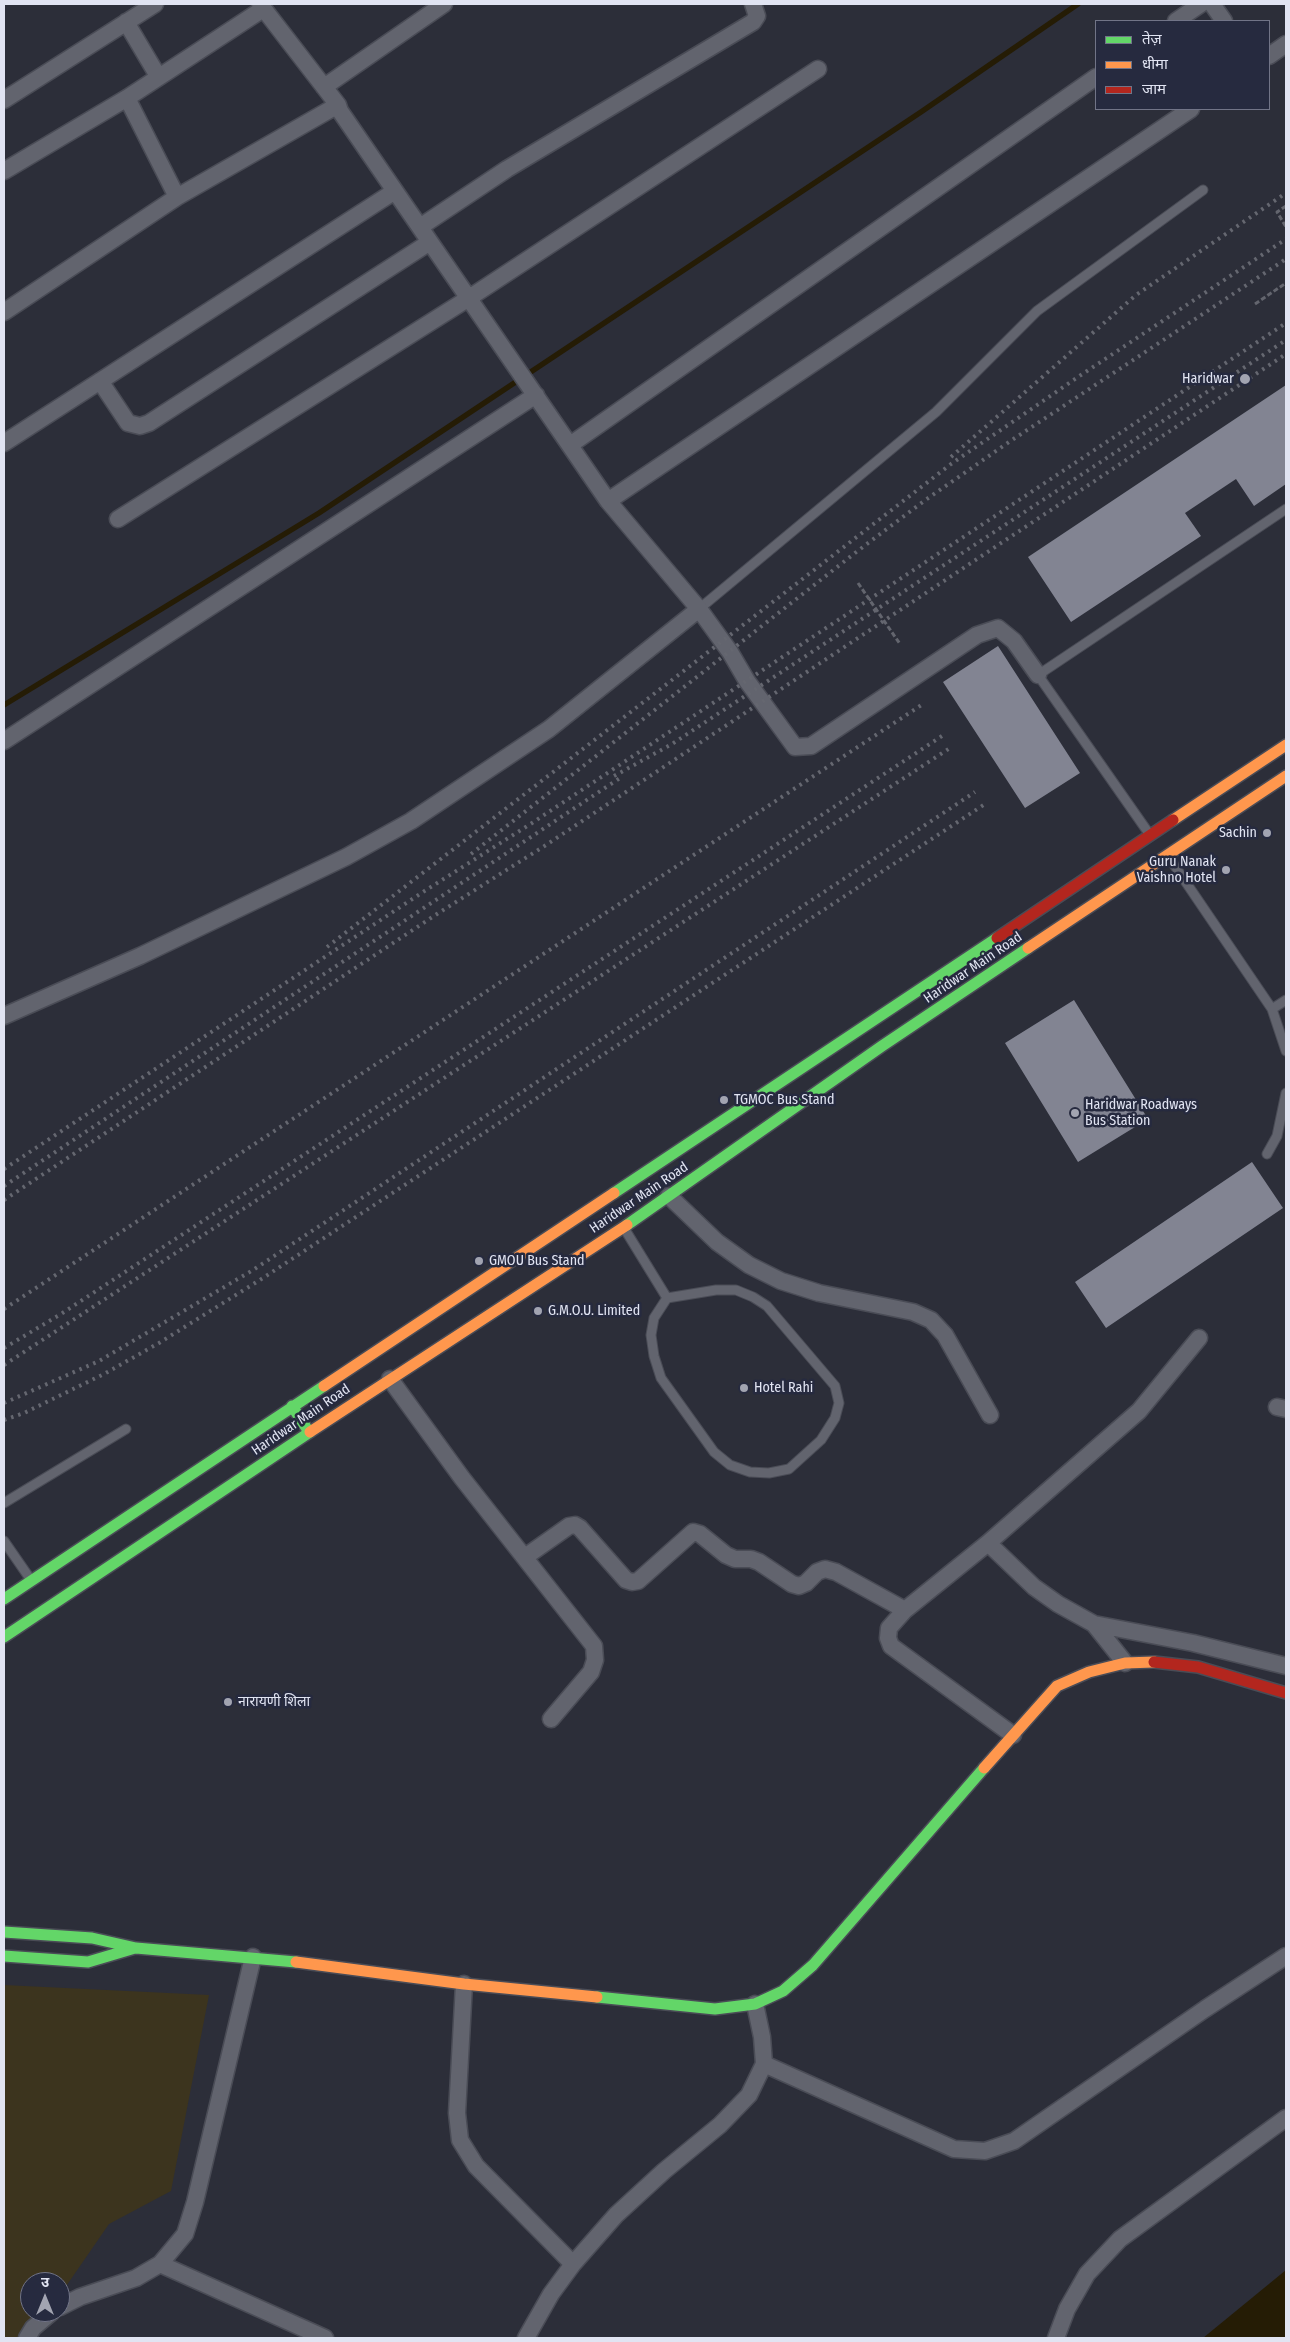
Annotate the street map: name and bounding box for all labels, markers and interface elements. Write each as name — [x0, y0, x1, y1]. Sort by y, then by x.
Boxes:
legend — [1095, 20, 1270, 110]
text: तेज़ — [1142, 30, 1162, 48]
text: धीमा — [1142, 55, 1168, 73]
text: जाम — [1142, 80, 1166, 98]
place label: Haridwar — [1182, 371, 1234, 387]
marker: Haridwar — [1238, 372, 1252, 386]
place label: Sachin — [1219, 825, 1257, 841]
marker: Sachin — [1261, 827, 1273, 839]
place label: Guru Nanak Vaishno Hotel — [1137, 854, 1216, 886]
marker: Guru Nanak Vaishno Hotel — [1220, 864, 1232, 876]
street label: Haridwar Main Road — [921, 929, 1025, 1007]
place label: TGMOC Bus Stand — [734, 1092, 834, 1108]
marker: TGMOC Bus Stand — [718, 1094, 730, 1106]
place label: Haridwar Roadways Bus Station — [1085, 1097, 1197, 1130]
marker: Haridwar Roadways Bus Station — [1069, 1107, 1081, 1119]
street label: Haridwar Main Road — [587, 1159, 691, 1237]
place label: GMOU Bus Stand — [489, 1253, 585, 1269]
marker: GMOU Bus Stand — [473, 1255, 485, 1267]
place label: G.M.O.U. Limited — [548, 1303, 640, 1319]
marker: G.M.O.U. Limited — [532, 1305, 544, 1317]
place label: Hotel Rahi — [754, 1380, 813, 1396]
street label: Haridwar Main Road — [249, 1381, 353, 1459]
marker: Hotel Rahi — [738, 1382, 750, 1394]
place label: नारायणी शिला — [238, 1694, 310, 1710]
marker: नारायणी शिला — [222, 1696, 234, 1708]
north arrow — [20, 2272, 70, 2322]
text: उ — [41, 2274, 49, 2291]

